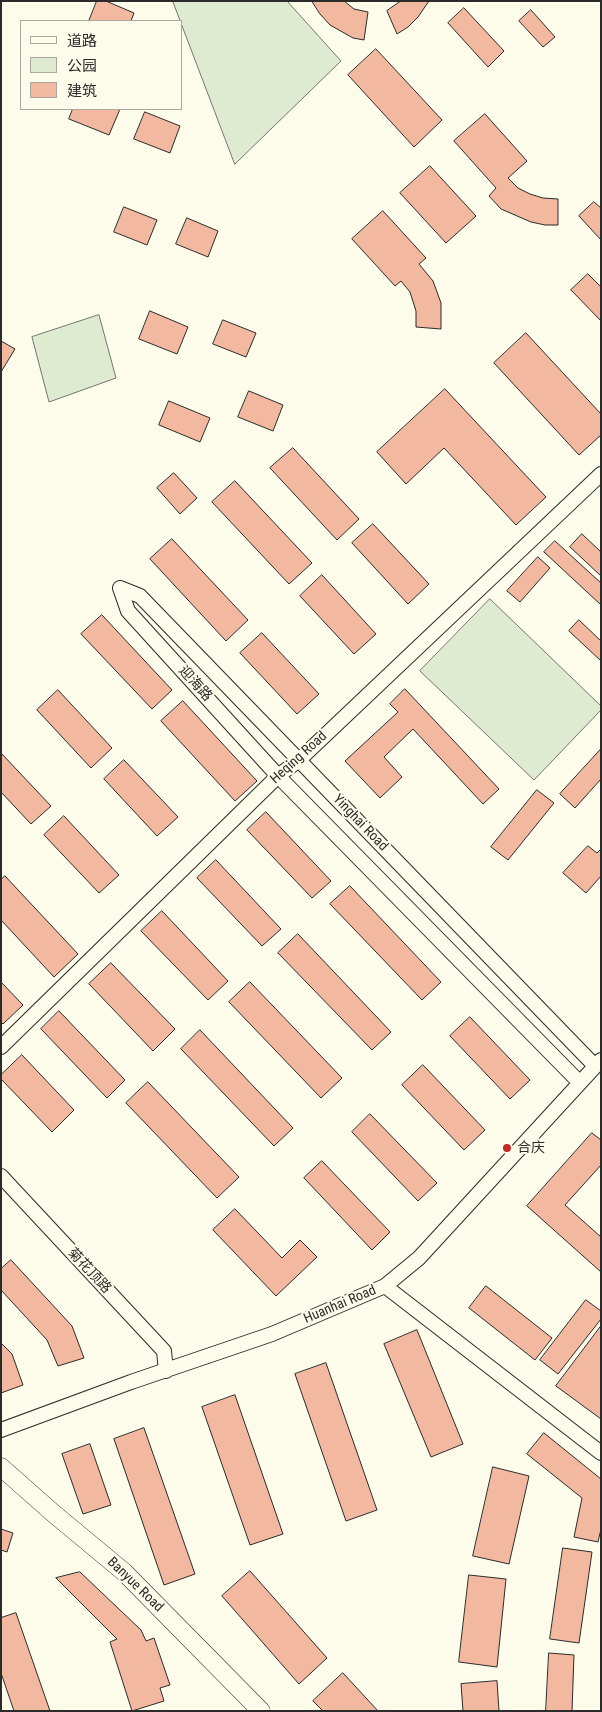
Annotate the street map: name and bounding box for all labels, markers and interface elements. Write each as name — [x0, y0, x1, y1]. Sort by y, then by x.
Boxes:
legend — [20, 20, 182, 110]
text: 道路 — [67, 32, 97, 50]
text: 公园 — [67, 57, 97, 75]
text: 建筑 — [67, 82, 97, 100]
street label: 迎海路 — [175, 663, 215, 705]
street label: Heqing Road — [267, 728, 331, 788]
street label: Yinghai Road — [329, 791, 391, 855]
place label: 合庆 — [517, 1140, 545, 1156]
marker: 合庆 — [501, 1142, 513, 1154]
street label: 菊花顶路 — [64, 1245, 114, 1297]
street label: Huanhai Road — [301, 1282, 379, 1328]
street label: Banyue Road — [103, 1554, 167, 1616]

